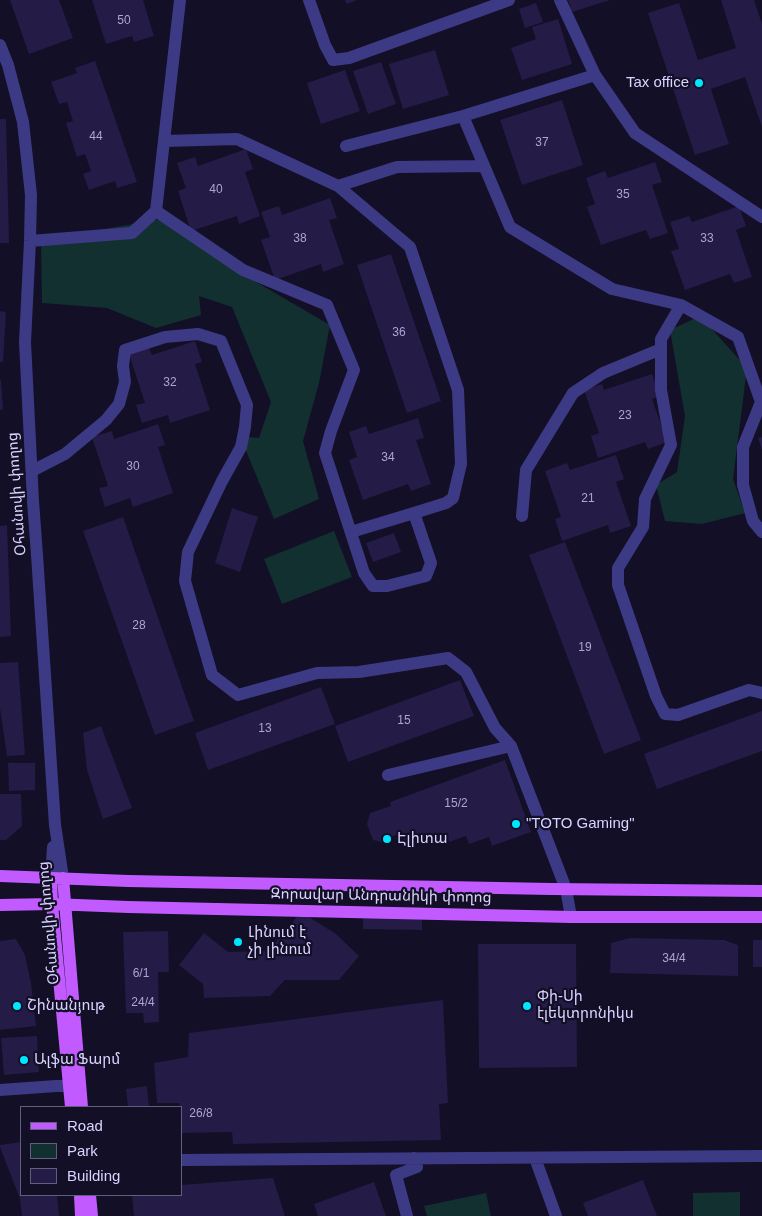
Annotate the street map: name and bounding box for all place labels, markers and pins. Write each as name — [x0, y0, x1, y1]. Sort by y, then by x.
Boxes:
place label: Tax office — [626, 74, 689, 92]
marker: Tax office — [693, 77, 705, 89]
place label: "TOTO Gaming" — [526, 815, 634, 833]
marker: "TOTO Gaming" — [510, 818, 522, 830]
place label: Էլիտա — [397, 830, 448, 848]
marker: Էլիտա — [381, 833, 393, 845]
place label: Լինում է չի լինում — [248, 924, 311, 959]
marker: Լինում է չի լինում — [232, 936, 244, 948]
place label: Փի-Սի էլեկտրոնիկս — [537, 988, 634, 1023]
place label: Շինանյութ — [27, 997, 105, 1015]
marker: Շինանյութ — [11, 1000, 23, 1012]
marker: Փի-Սի էլեկտրոնիկս — [521, 1000, 533, 1012]
place label: Ալֆա Ֆարմ — [34, 1051, 120, 1069]
marker: Ալֆա Ֆարմ — [18, 1054, 30, 1066]

